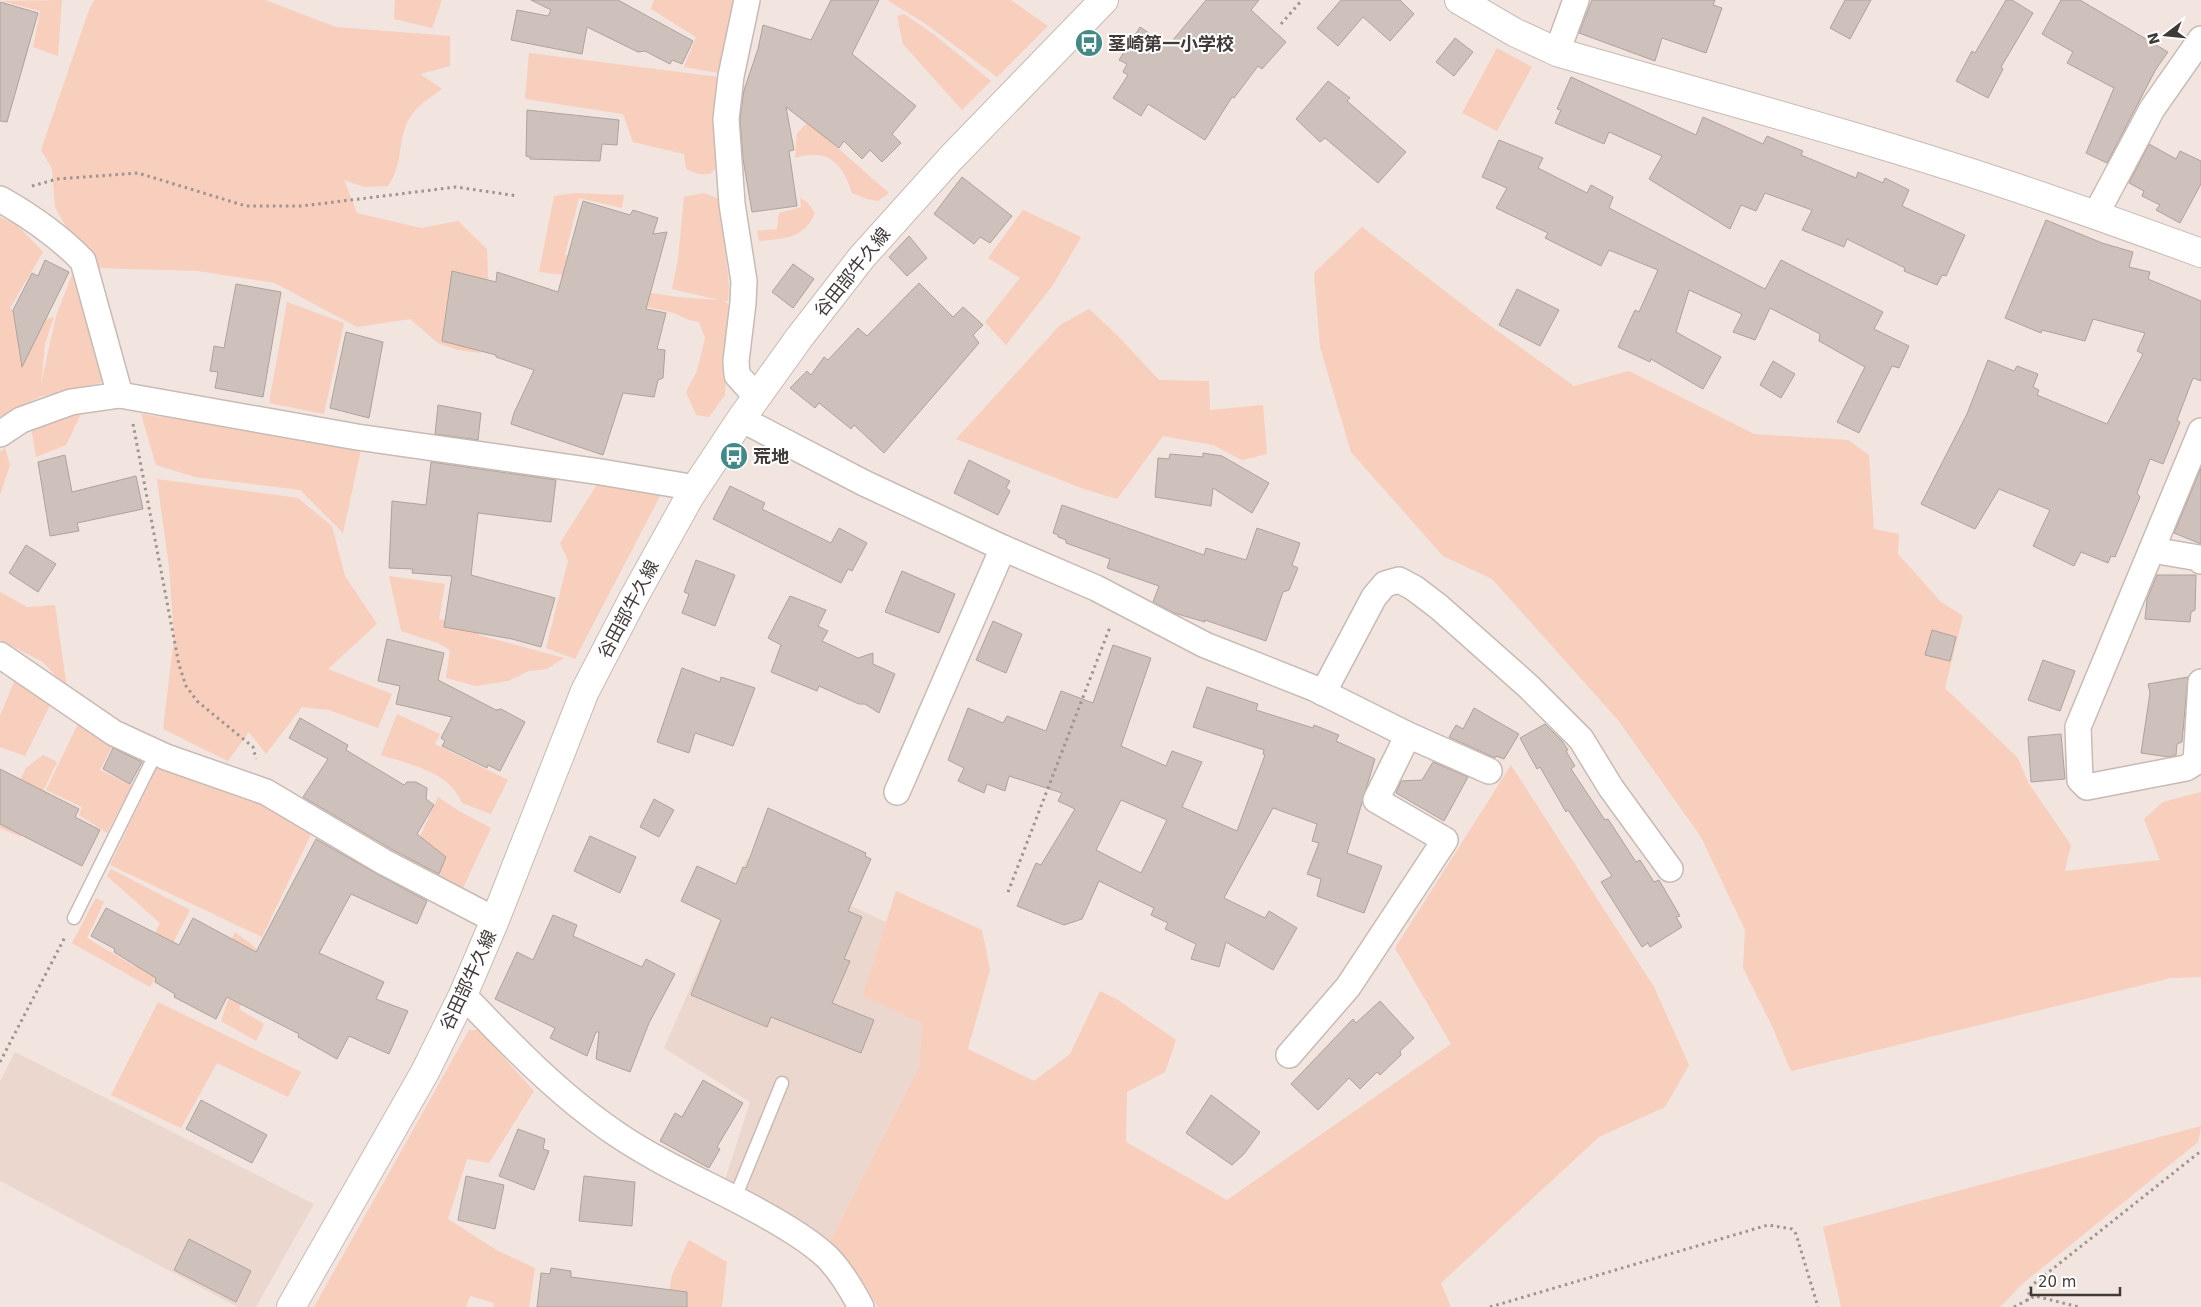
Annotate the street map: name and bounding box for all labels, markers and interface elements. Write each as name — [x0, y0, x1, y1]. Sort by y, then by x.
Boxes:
north arrow — [2141, 10, 2191, 60]
bus stop icon: 茎崎第一小学校 — [1074, 28, 1104, 58]
text: N — [2144, 31, 2163, 46]
place label: 茎崎第一小学校 — [1108, 33, 1234, 54]
street label: 谷田部牛久線 — [810, 223, 894, 321]
bus stop icon: 荒地 — [719, 441, 749, 471]
place label: 荒地 — [753, 446, 789, 467]
street label: 谷田部牛久線 — [593, 556, 663, 662]
street label: 谷田部牛久線 — [436, 927, 500, 1033]
scale bar — [2031, 1264, 2120, 1296]
text: 20 m — [2038, 1273, 2076, 1291]

